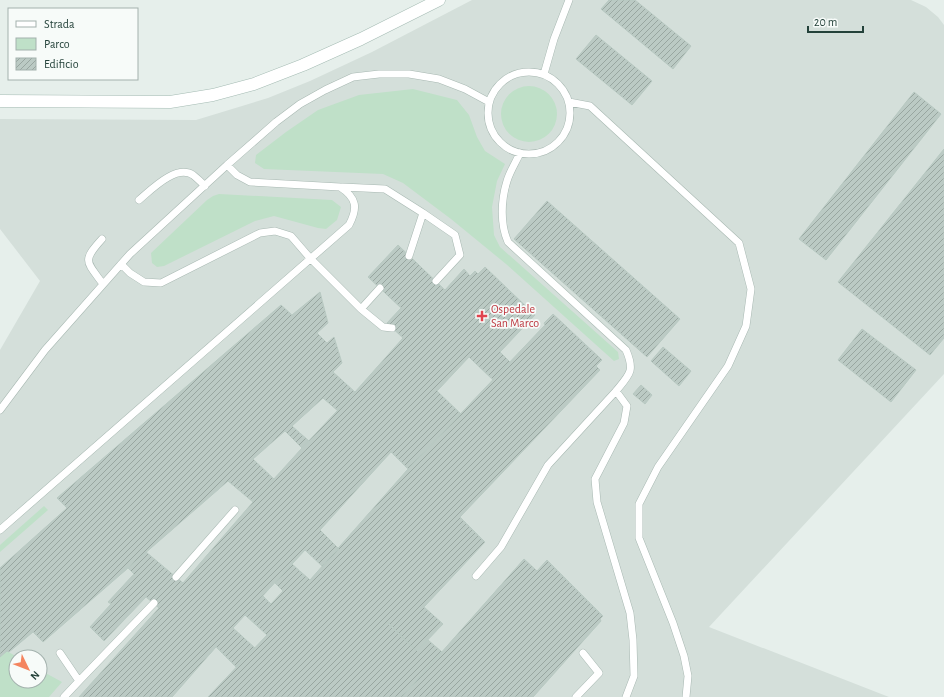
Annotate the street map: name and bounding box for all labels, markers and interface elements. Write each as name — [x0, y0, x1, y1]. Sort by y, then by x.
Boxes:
legend — [8, 8, 138, 80]
scale bar — [808, 8, 863, 34]
text: 20 m — [814, 16, 837, 28]
text: Strada — [44, 18, 75, 30]
text: Parco — [44, 38, 70, 50]
text: Edificio — [44, 58, 79, 70]
place label: Ospedale San Marco — [491, 303, 539, 329]
marker: Ospedale San Marco — [476, 310, 488, 322]
north arrow — [8, 649, 48, 689]
text: N — [28, 669, 42, 682]

